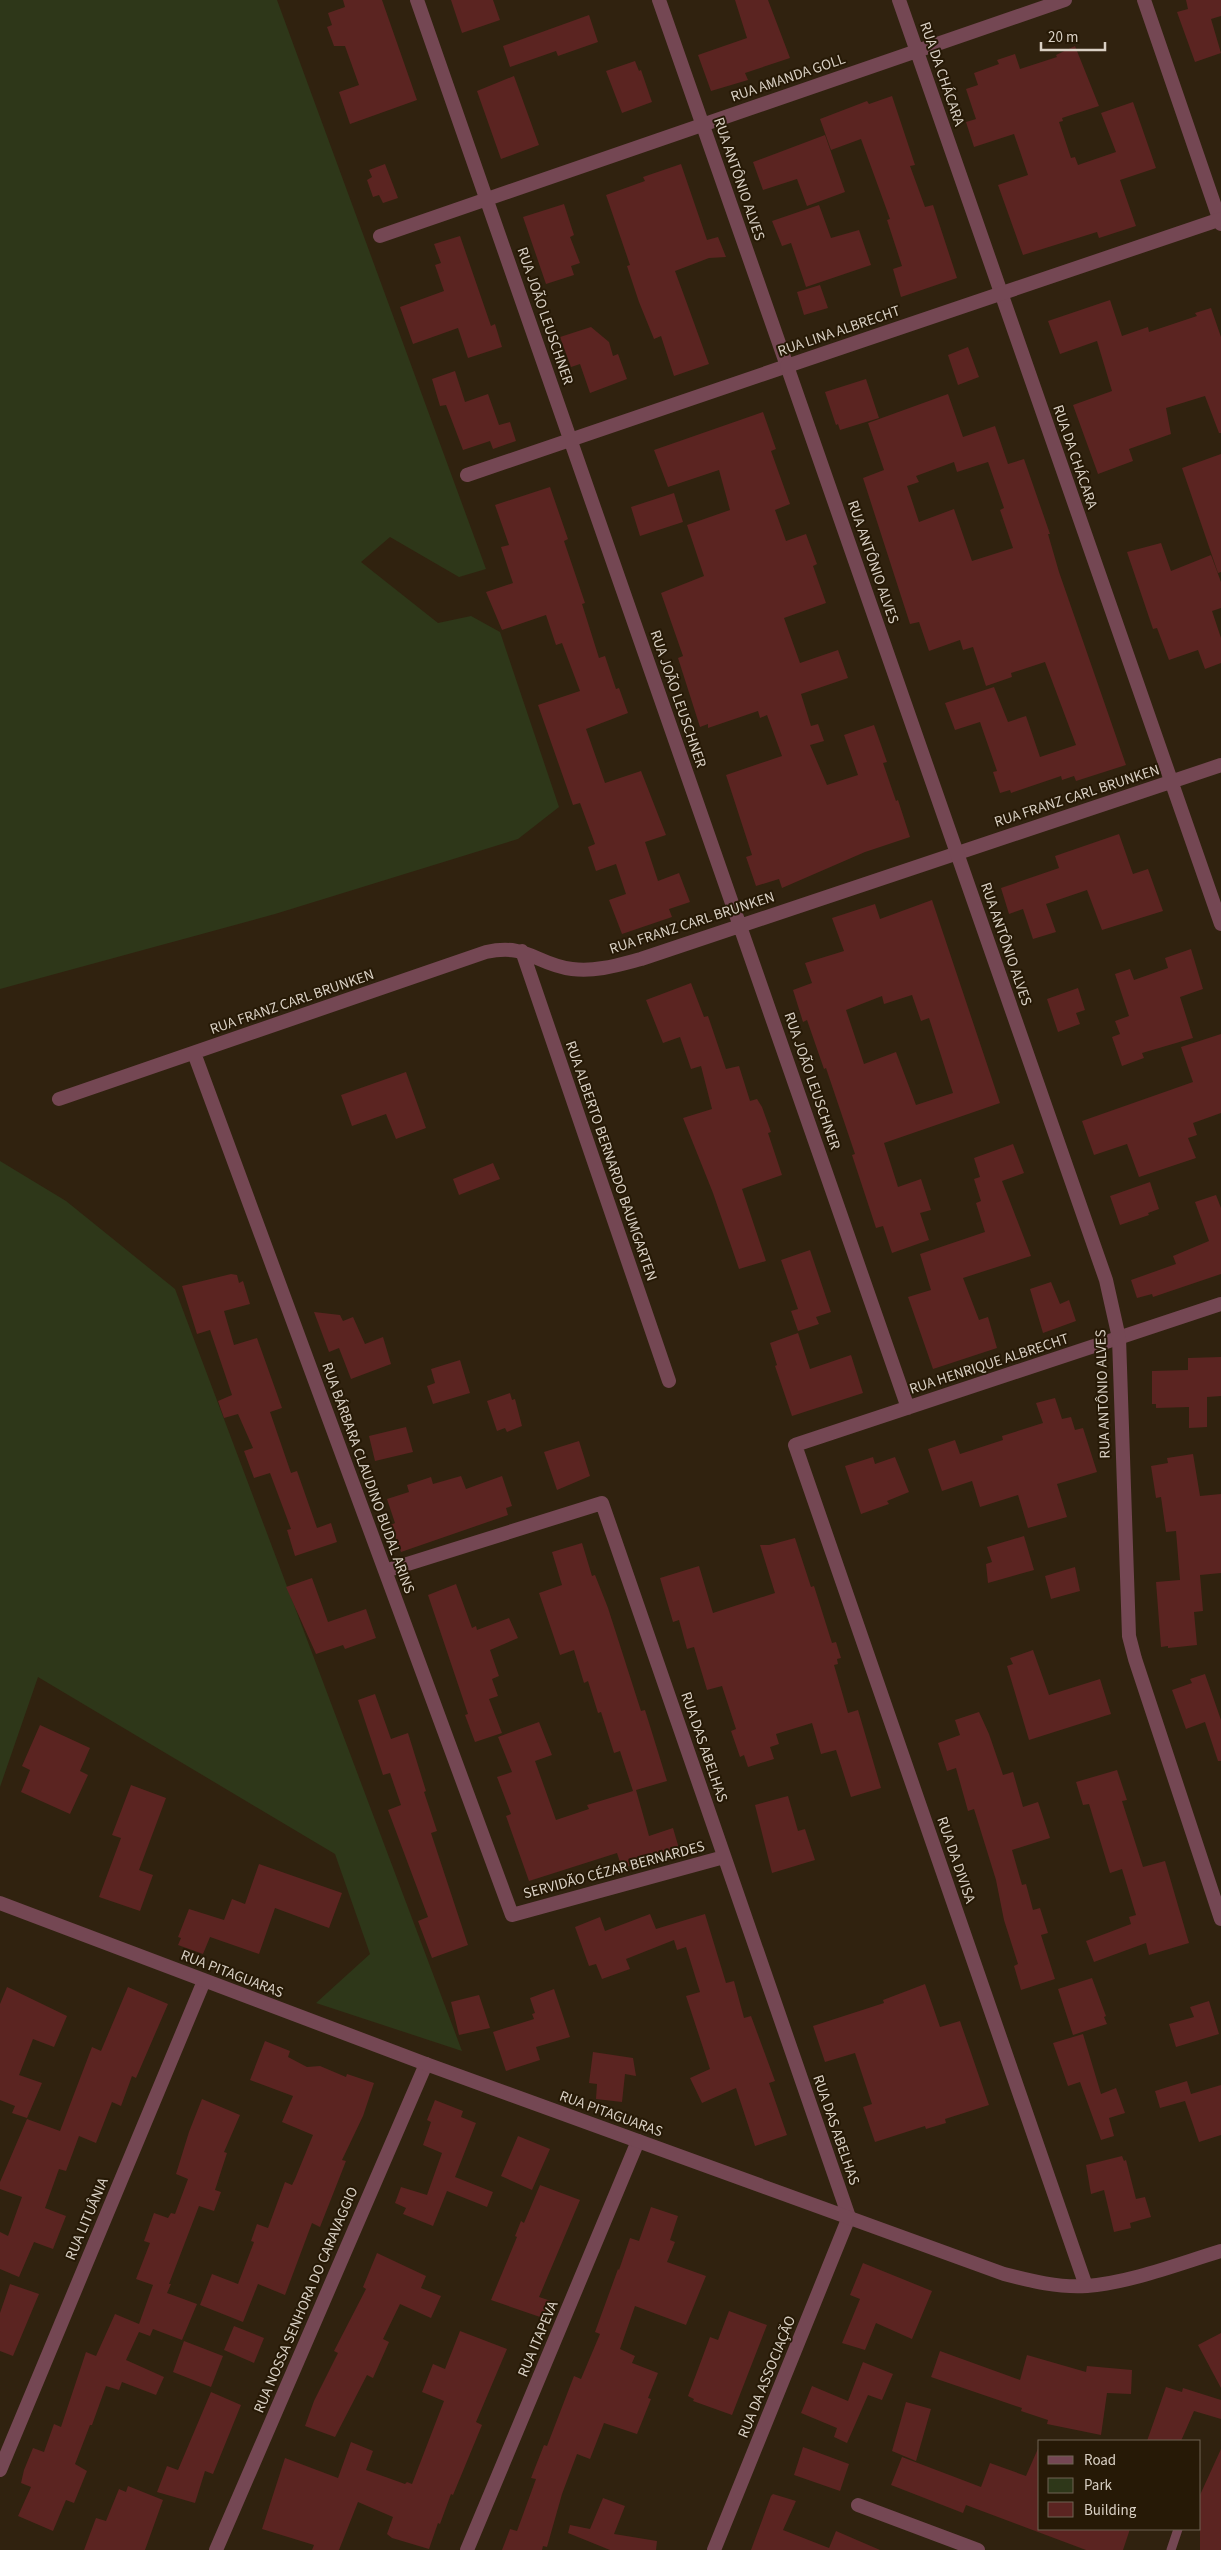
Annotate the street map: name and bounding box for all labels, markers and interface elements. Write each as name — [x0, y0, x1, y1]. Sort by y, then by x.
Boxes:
street label: RUA DA CHÁCARA — [914, 19, 970, 130]
scale bar — [1041, 20, 1105, 52]
text: 20 m — [1048, 27, 1078, 48]
street label: RUA AMANDA GOLL — [728, 49, 848, 107]
street label: RUA ANTÔNIO ALVES — [708, 115, 770, 243]
street label: RUA JOÃO LEUSCHNER — [512, 244, 579, 388]
street label: RUA LINA ALBRECHT — [775, 300, 903, 362]
street label: RUA DA CHÁCARA — [1047, 402, 1103, 513]
street label: RUA ANTÔNIO ALVES — [842, 498, 904, 626]
street label: RUA JOÃO LEUSCHNER — [645, 627, 712, 771]
street label: RUA FRANZ CARL BRUNKEN — [992, 759, 1162, 833]
street label: RUA ANTÔNIO ALVES — [975, 880, 1037, 1008]
street label: RUA FRANZ CARL BRUNKEN — [607, 886, 777, 960]
street label: RUA FRANZ CARL BRUNKEN — [207, 964, 377, 1040]
street label: RUA JOÃO LEUSCHNER — [779, 1009, 846, 1153]
street label: RUA ALBERTO BERNARDO BAUMGARTEN — [560, 1038, 662, 1284]
street label: RUA HENRIQUE ALBRECHT — [907, 1328, 1071, 1400]
street label: RUA ANTÔNIO ALVES — [1090, 1329, 1116, 1459]
street label: RUA BÁRBARA CLAUDINO BUDAL ARINS — [316, 1359, 420, 1597]
street label: RUA DAS ABELHAS — [675, 1689, 733, 1805]
street label: RUA DA DIVISA — [931, 1814, 981, 1907]
street label: SERVIDÃO CÉZAR BERNARDES — [521, 1836, 707, 1904]
street label: RUA PITAGUARAS — [178, 1945, 286, 2003]
street label: RUA DAS ABELHAS — [807, 2072, 865, 2188]
street label: RUA PITAGUARAS — [556, 2086, 666, 2142]
street label: RUA LITUÂNIA — [60, 2174, 114, 2264]
street label: RUA NOSSA SENHORA DO CARAVAGGIO — [249, 2184, 363, 2416]
street label: RUA ITAPEVA — [513, 2297, 564, 2380]
street label: RUA DA ASSOCIAÇÃO — [733, 2313, 801, 2441]
legend — [1038, 2440, 1201, 2530]
text: Road — [1084, 2450, 1116, 2471]
text: Park — [1084, 2475, 1113, 2496]
text: Building — [1084, 2500, 1137, 2521]

